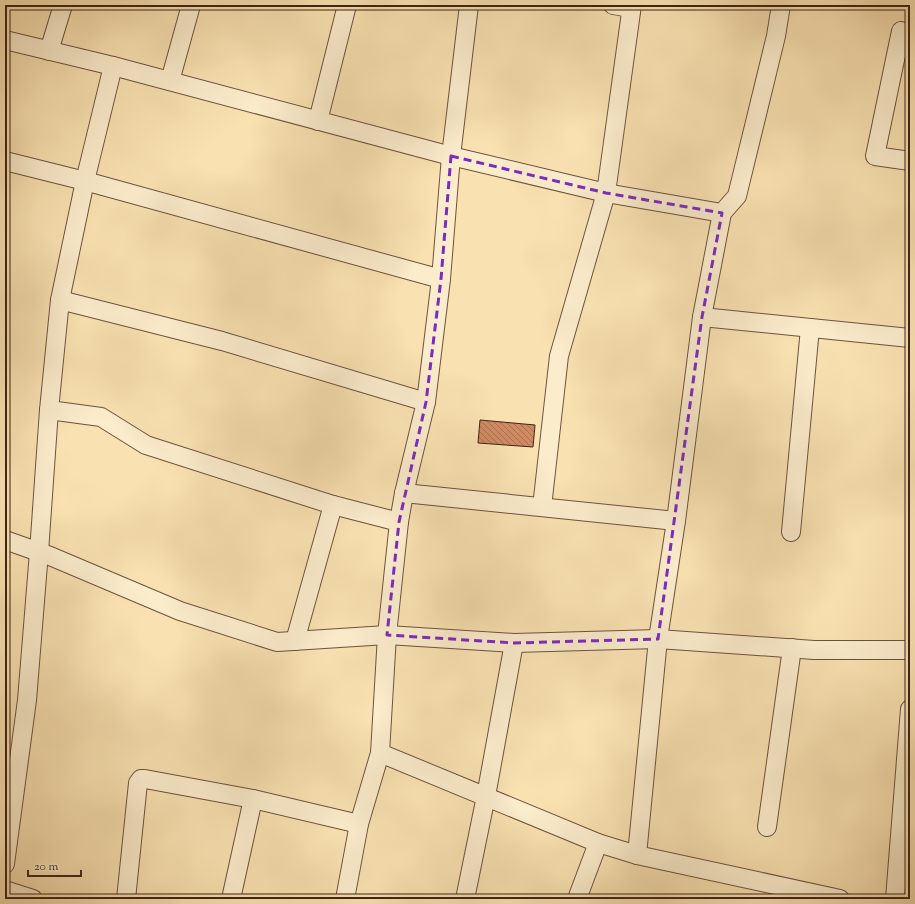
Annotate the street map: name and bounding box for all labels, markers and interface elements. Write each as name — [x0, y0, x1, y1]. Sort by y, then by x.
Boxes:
scale bar — [28, 852, 81, 878]
text: 20 m — [34, 858, 59, 876]

